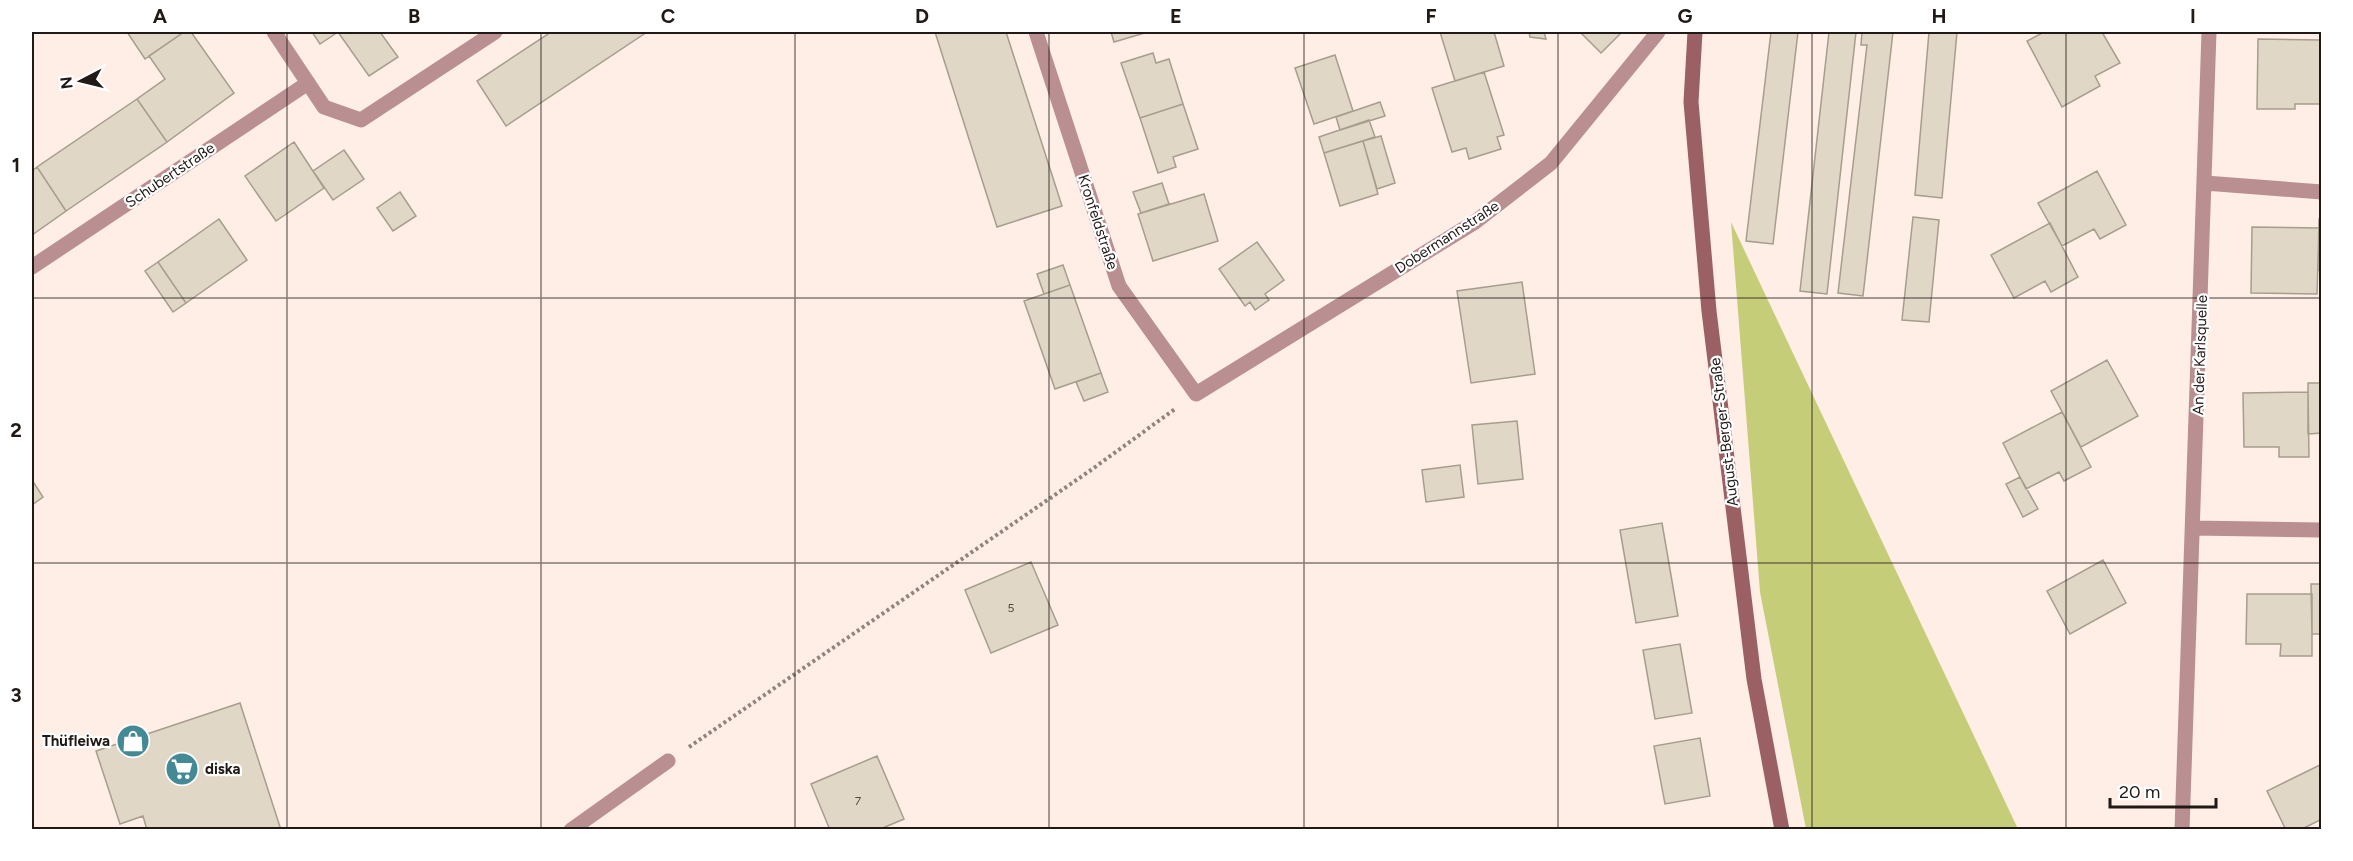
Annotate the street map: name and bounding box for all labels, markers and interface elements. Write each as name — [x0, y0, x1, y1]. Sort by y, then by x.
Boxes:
text: A — [153, 4, 168, 28]
text: B — [408, 4, 420, 28]
text: C — [661, 4, 675, 28]
text: D — [915, 4, 929, 28]
text: E — [1170, 4, 1182, 28]
text: F — [1425, 4, 1437, 28]
text: G — [1678, 4, 1693, 28]
text: H — [1932, 4, 1947, 28]
text: I — [2190, 4, 2196, 28]
north arrow — [51, 51, 111, 111]
text: N — [56, 75, 77, 90]
street label: Schubertstraße — [122, 139, 218, 211]
text: 1 — [12, 153, 20, 177]
street label: Kronfeldstraße — [1074, 172, 1122, 272]
street label: Dobermannstraße — [1392, 197, 1502, 277]
street label: An der Karlsquelle — [2189, 295, 2211, 415]
street label: August-Berger-Straße — [1706, 357, 1742, 507]
text: 2 — [10, 418, 22, 442]
house number: 5 — [1008, 601, 1015, 615]
text: 3 — [10, 683, 22, 707]
shop icon: Thüfleiwa — [115, 723, 151, 759]
place label: Thüfleiwa — [42, 732, 110, 750]
supermarket icon: diska — [164, 751, 200, 787]
place label: diska — [205, 760, 241, 778]
scale bar — [2110, 771, 2216, 809]
text: 20 m — [2119, 781, 2160, 803]
house number: 7 — [855, 794, 862, 808]

